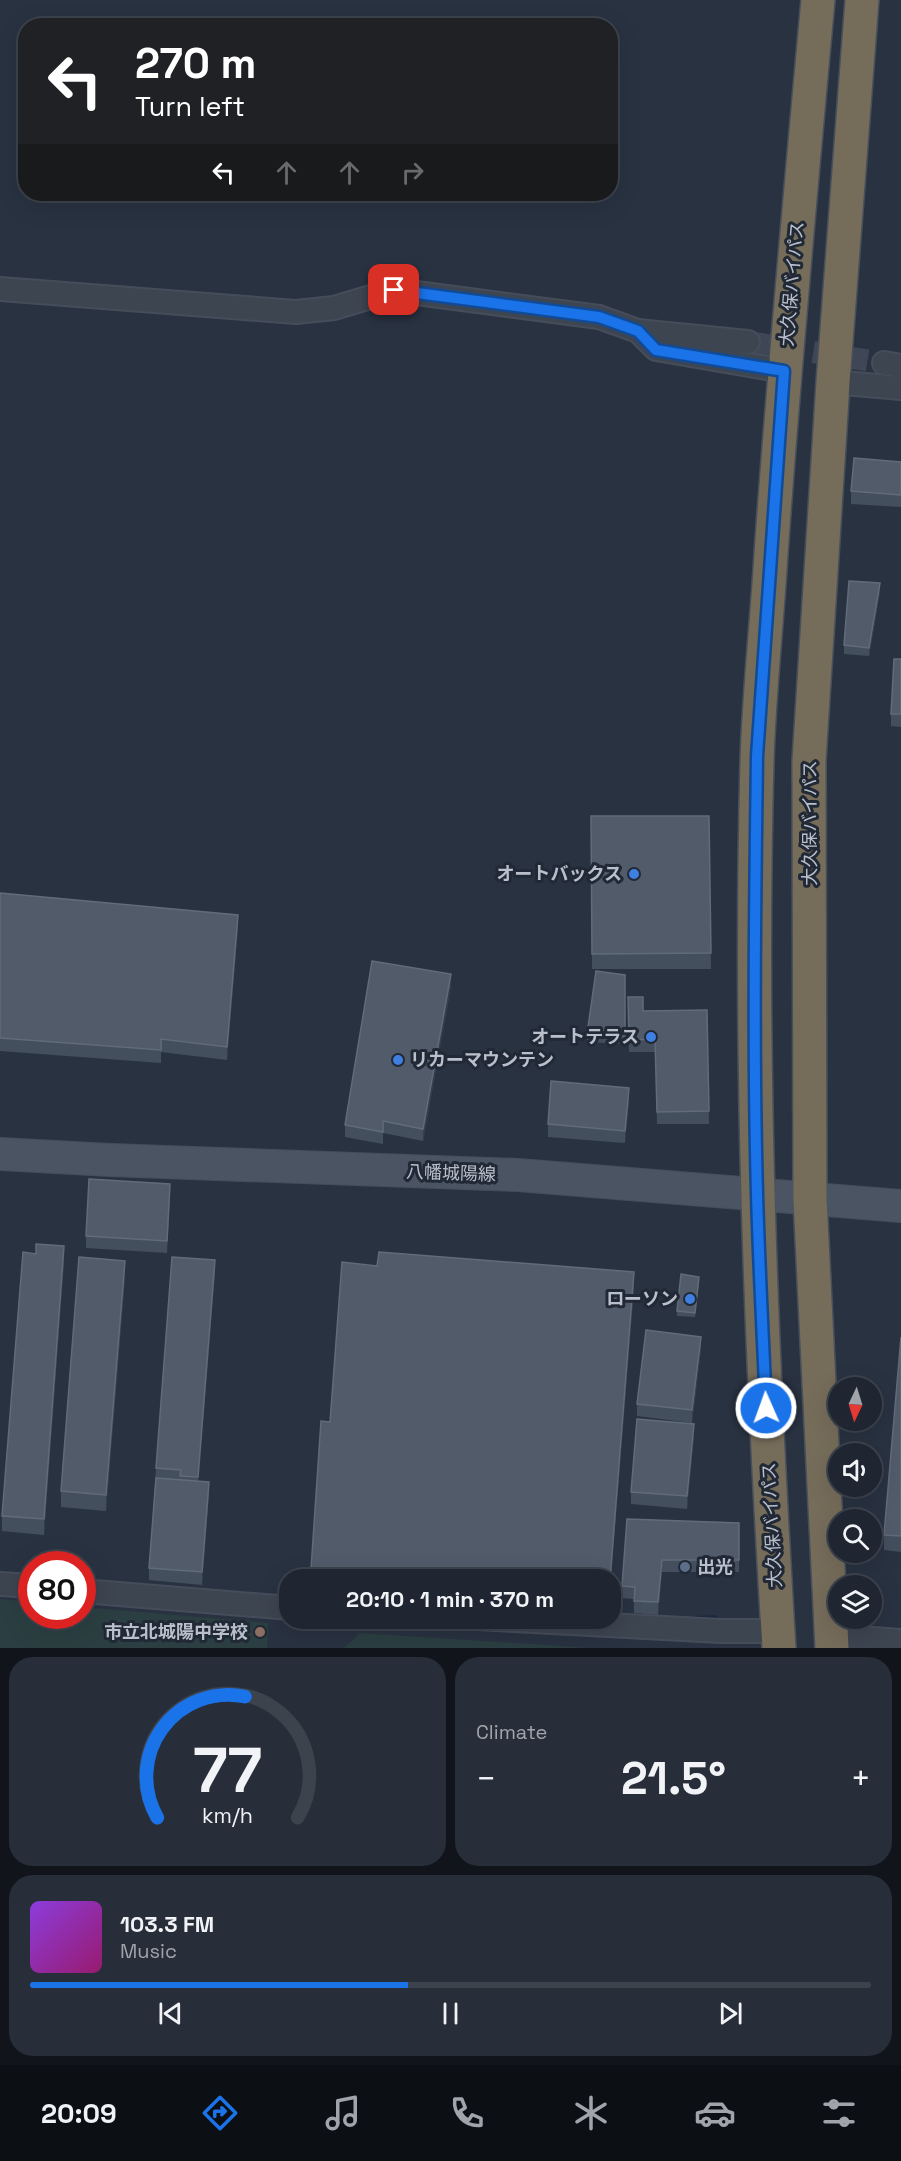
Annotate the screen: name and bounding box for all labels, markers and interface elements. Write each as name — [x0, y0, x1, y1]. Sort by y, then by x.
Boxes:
text: 270 m — [135, 37, 256, 90]
icon: left — [36, 42, 114, 120]
text: Turn left — [135, 89, 245, 124]
icon: left — [207, 156, 240, 189]
icon: ahead — [270, 156, 303, 189]
icon: ahead — [333, 156, 366, 189]
icon: right — [396, 156, 429, 189]
street label: 大久保バイパス — [775, 220, 808, 348]
pin — [368, 264, 419, 315]
icon: arrive — [377, 273, 410, 306]
street label: 大久保バイパス — [798, 760, 821, 886]
place label: オートバックス — [497, 862, 622, 885]
marker: オートバックス — [627, 867, 641, 881]
place label: オートテラス — [531, 1025, 639, 1048]
marker: オートテラス — [644, 1030, 658, 1044]
place label: リカーマウンテン — [410, 1048, 554, 1071]
marker: リカーマウンテン — [391, 1053, 405, 1067]
street label: 八幡城陽線 — [406, 1159, 496, 1186]
place label: ローソン — [606, 1287, 678, 1310]
marker: ローソン — [683, 1292, 697, 1306]
position arrow — [734, 1376, 798, 1440]
north arrow — [828, 1377, 882, 1431]
map controls — [828, 1377, 882, 1629]
button: sound — [828, 1443, 882, 1497]
street label: 大久保バイパス — [757, 1462, 786, 1588]
button: search — [828, 1509, 882, 1563]
speed limit sign: 80 — [18, 1551, 96, 1629]
place label: 出光 — [697, 1555, 733, 1578]
marker: 出光 — [678, 1560, 692, 1574]
button: layers — [828, 1575, 882, 1629]
text: 20:10 · 1 min · 370 m — [346, 1585, 554, 1613]
place label: 市立北城陽中学校 — [104, 1620, 248, 1643]
marker: 市立北城陽中学校 — [253, 1625, 267, 1639]
text: Climate — [476, 1719, 547, 1745]
text: 77 — [193, 1731, 262, 1810]
text: 21.5° — [621, 1750, 726, 1807]
text: − — [476, 1758, 496, 1800]
text: + — [851, 1758, 871, 1800]
text: km/h — [202, 1803, 253, 1830]
text: 103.3 FM — [120, 1910, 214, 1938]
text: Music — [120, 1938, 177, 1964]
icon: previous — [154, 1997, 187, 2030]
icon: pause — [434, 1997, 467, 2030]
icon: next — [714, 1997, 747, 2030]
icon: directions — [199, 2092, 241, 2134]
icon: music — [322, 2092, 364, 2134]
icon: phone — [446, 2092, 488, 2134]
icon: climate — [570, 2092, 612, 2134]
icon: car — [694, 2092, 736, 2134]
icon: filters — [818, 2092, 860, 2134]
text: 20:09 — [41, 2096, 117, 2131]

